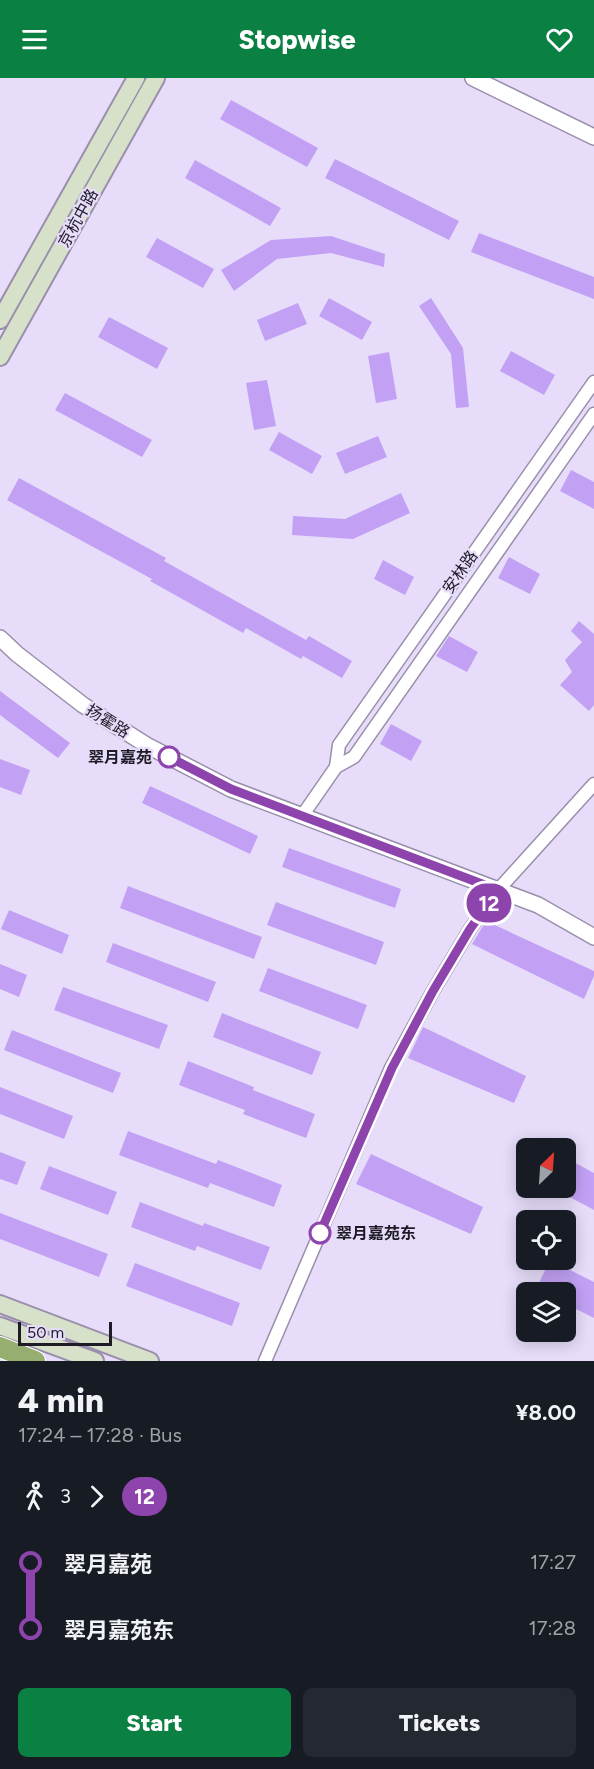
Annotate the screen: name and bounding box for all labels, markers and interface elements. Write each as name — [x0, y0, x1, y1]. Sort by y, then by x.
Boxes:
icon: menu — [18, 23, 51, 56]
text: Stopwise — [238, 23, 356, 56]
icon: heart — [543, 23, 576, 56]
street label: 京杭中路 — [54, 185, 102, 251]
street label: 安林路 — [438, 547, 482, 597]
street label: 扬霍路 — [83, 700, 133, 742]
marker: 翠月嘉苑 — [158, 746, 180, 768]
place label: 翠月嘉苑 — [88, 748, 152, 767]
line badge: 12 — [462, 884, 516, 922]
text: 12 — [478, 891, 500, 916]
north arrow — [516, 1138, 576, 1198]
map controls — [516, 1138, 576, 1342]
button: locate — [516, 1210, 576, 1270]
marker: 翠月嘉苑东 — [309, 1222, 331, 1244]
place label: 翠月嘉苑东 — [336, 1224, 416, 1243]
button: layers — [516, 1282, 576, 1342]
scale bar — [18, 1319, 112, 1346]
text: 50 m — [27, 1323, 64, 1342]
text: 4 min — [18, 1381, 104, 1420]
text: ¥8.00 — [515, 1399, 576, 1426]
text: 17:24 – 17:28 · Bus — [18, 1423, 182, 1447]
icon: walk — [18, 1480, 51, 1513]
icon: forward — [80, 1480, 113, 1513]
text: 3 — [60, 1484, 71, 1508]
text: 12 — [134, 1484, 155, 1509]
text: 17:27 — [530, 1550, 576, 1574]
text: 翠月嘉苑 — [64, 1551, 152, 1578]
text: 17:28 — [528, 1616, 576, 1640]
text: 翠月嘉苑东 — [64, 1617, 174, 1644]
button: Start — [18, 1688, 291, 1757]
button: Tickets — [303, 1688, 576, 1757]

